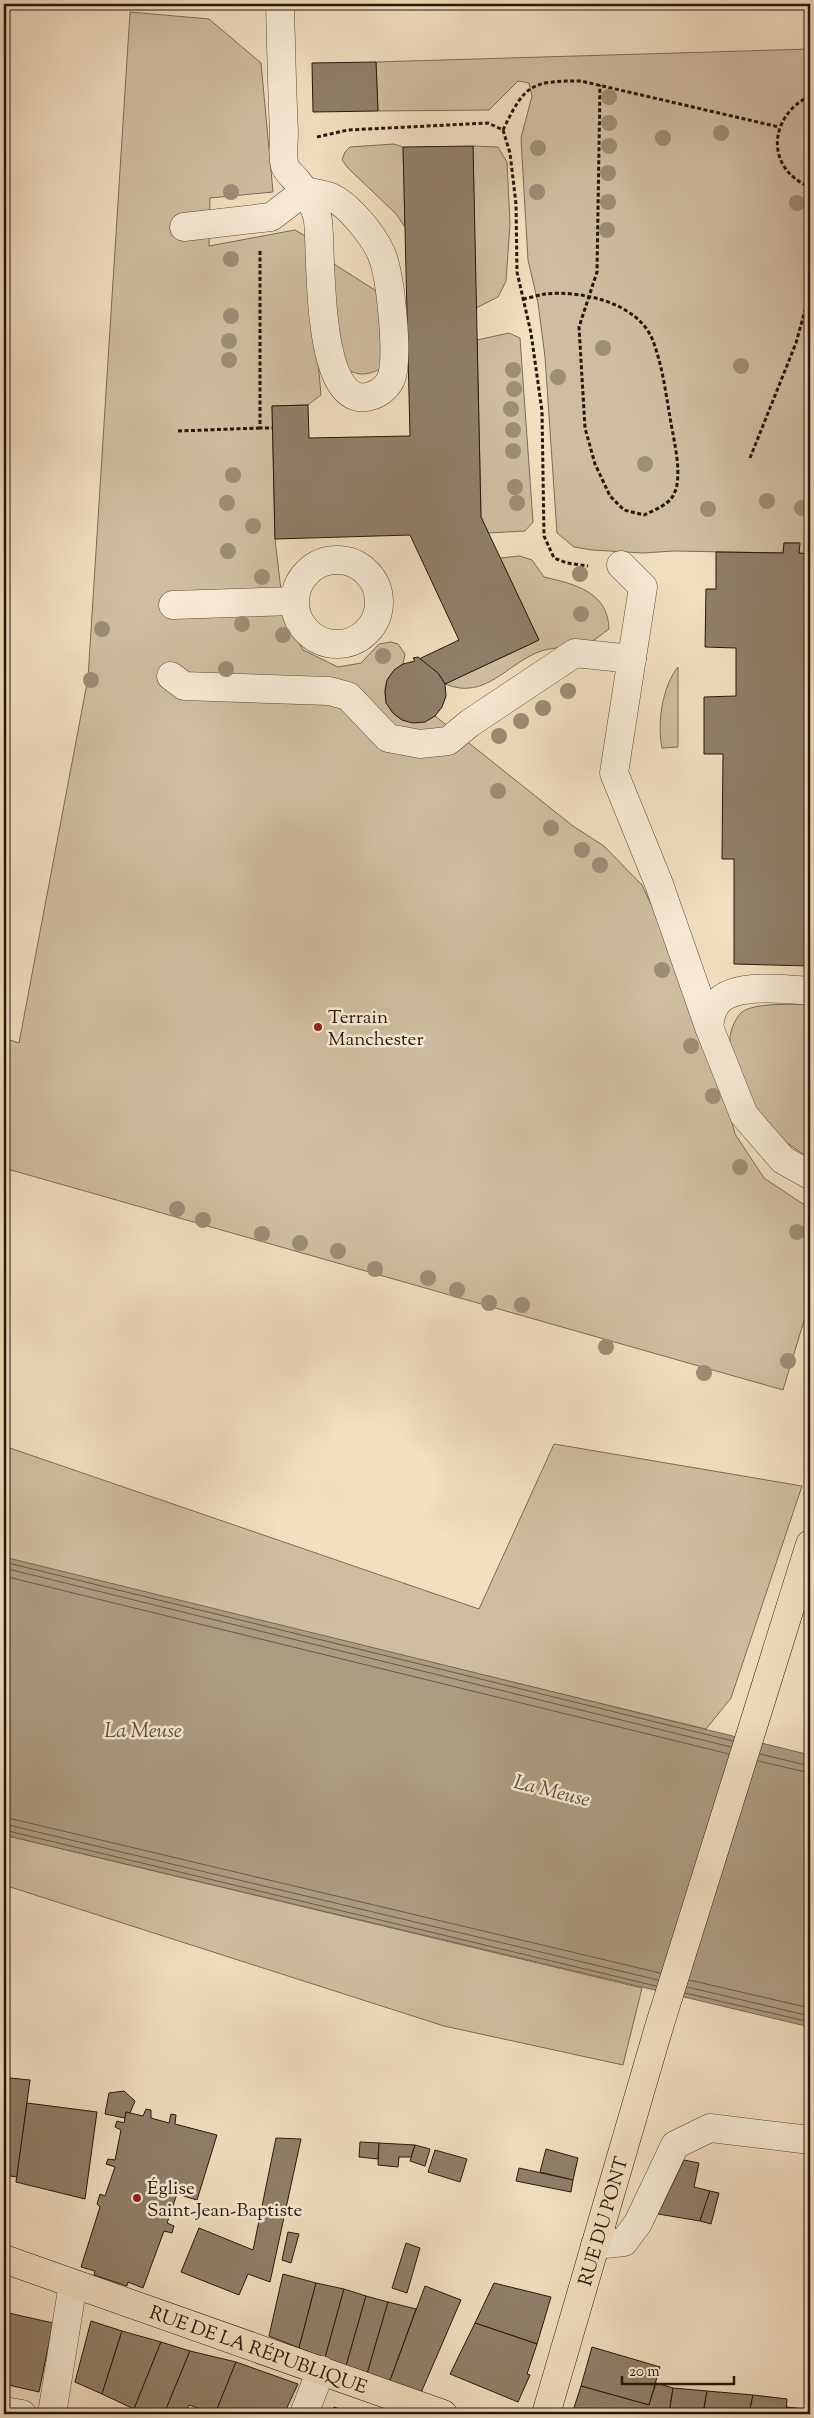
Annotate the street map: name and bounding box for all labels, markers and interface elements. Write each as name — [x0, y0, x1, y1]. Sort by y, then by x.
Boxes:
place label: Terrain Manchester — [328, 1005, 424, 1054]
marker: Terrain Manchester — [312, 1021, 324, 1033]
water label: La Meuse — [104, 1718, 182, 1747]
water label: La Meuse — [510, 1769, 593, 1816]
street label: RUE DU PONT — [573, 2154, 636, 2290]
place label: Église Saint-Jean-Baptiste — [147, 2176, 302, 2225]
marker: Église Saint-Jean-Baptiste — [131, 2192, 143, 2204]
street label: RUE DE LA RÉPUBLIQUE — [145, 2300, 371, 2402]
scale bar — [622, 2353, 734, 2385]
text: 20 m — [629, 2362, 660, 2383]

